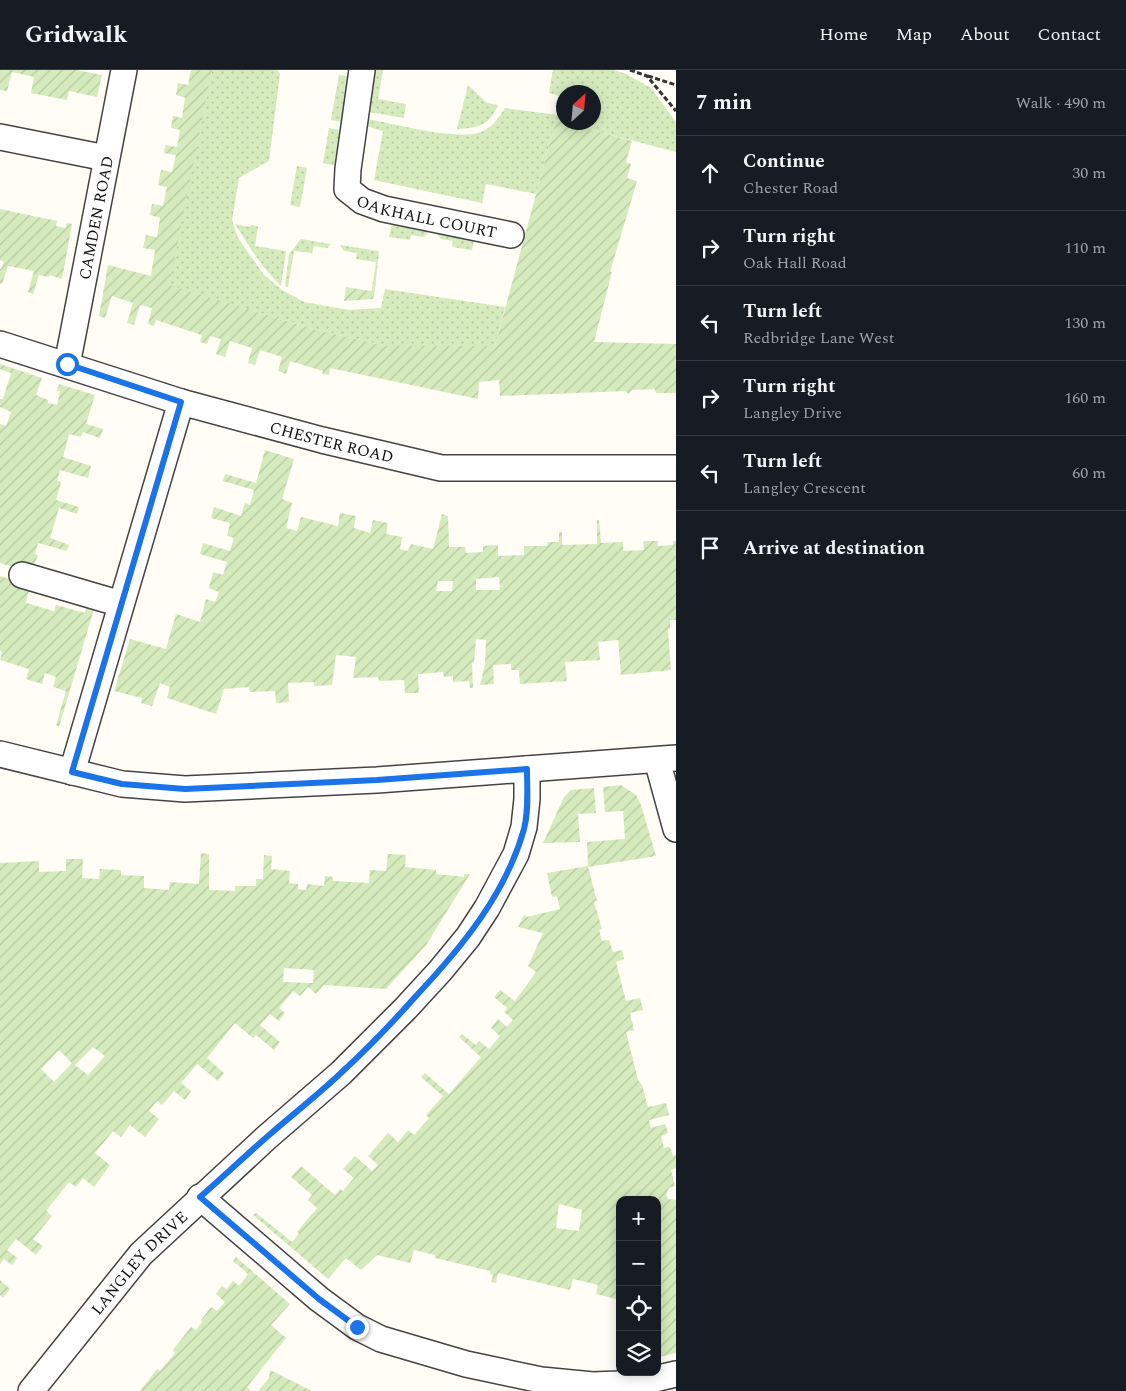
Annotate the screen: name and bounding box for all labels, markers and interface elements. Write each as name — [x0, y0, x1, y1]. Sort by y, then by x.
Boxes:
text: Gridwalk — [25, 17, 127, 53]
text: Home — [819, 21, 868, 48]
text: Map — [896, 21, 932, 48]
text: About — [960, 21, 1010, 48]
text: Contact — [1038, 21, 1101, 48]
north arrow — [556, 85, 601, 130]
text: 7 min — [696, 87, 752, 119]
text: Walk · 490 m — [1015, 91, 1106, 115]
text: Continue — [743, 147, 825, 176]
street label: CAMDEN ROAD — [73, 154, 120, 282]
icon: ahead — [696, 159, 724, 187]
text: 30 m — [1072, 161, 1106, 185]
text: Chester Road — [743, 176, 838, 200]
street label: OAKHALL COURT — [353, 189, 499, 245]
text: Turn right — [743, 222, 836, 251]
icon: right — [696, 234, 724, 262]
text: 110 m — [1064, 236, 1106, 260]
text: Oak Hall Road — [743, 251, 847, 275]
text: Turn left — [743, 297, 822, 326]
icon: left — [696, 309, 724, 337]
text: 130 m — [1064, 311, 1106, 335]
text: Redbridge Lane West — [743, 326, 894, 350]
route start — [56, 353, 79, 376]
text: Turn right — [743, 372, 836, 401]
icon: right — [696, 384, 724, 412]
text: 160 m — [1064, 386, 1106, 410]
text: Langley Drive — [743, 401, 842, 425]
street label: CHESTER ROAD — [267, 415, 396, 469]
text: Turn left — [743, 447, 822, 476]
icon: left — [696, 459, 724, 487]
text: 60 m — [1072, 461, 1106, 485]
text: Langley Crescent — [743, 476, 866, 500]
icon: arrive — [696, 534, 724, 562]
text: Arrive at destination — [743, 534, 925, 563]
map controls — [616, 1196, 661, 1376]
button: + — [616, 1196, 661, 1241]
street label: LANGLEY DRIVE — [86, 1206, 193, 1320]
button: − — [616, 1241, 661, 1286]
button: locate — [616, 1286, 661, 1331]
route end — [346, 1316, 369, 1339]
button: layers — [616, 1331, 661, 1376]

